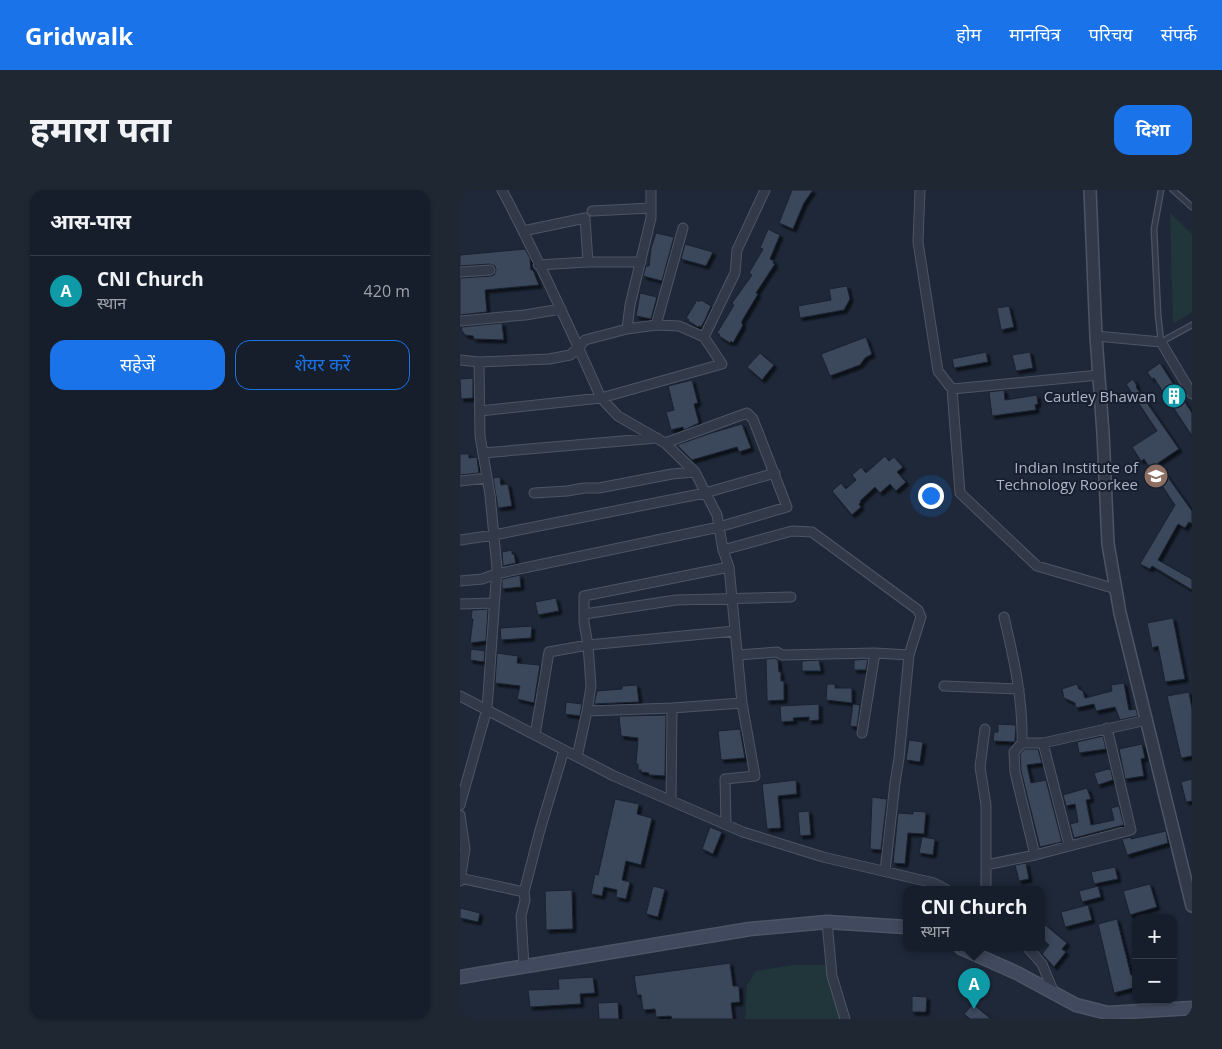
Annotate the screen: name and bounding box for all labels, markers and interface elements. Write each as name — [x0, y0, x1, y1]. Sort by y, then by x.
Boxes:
text: Gridwalk — [25, 19, 133, 52]
text: होम — [956, 22, 981, 46]
text: मानचित्र — [1009, 22, 1061, 46]
text: परिचय — [1089, 22, 1133, 46]
text: संपर्क — [1161, 22, 1197, 46]
text: हमारा पता — [30, 105, 171, 152]
button: दिशा — [1114, 105, 1192, 155]
text: आस-पास — [50, 207, 131, 235]
text: CNI Church — [97, 266, 204, 292]
text: A — [60, 280, 72, 302]
text: 420 m — [364, 280, 410, 302]
text: स्थान — [97, 292, 126, 314]
button: सहेजें — [50, 340, 225, 390]
button: शेयर करें — [235, 340, 410, 390]
building icon: Cautley Bhawan — [1161, 383, 1187, 409]
place label: Cautley Bhawan — [1044, 386, 1156, 406]
place label: Indian Institute of Technology Roorkee — [996, 457, 1139, 494]
school or university icon: Indian Institute of Technology Roorkee — [1143, 463, 1169, 489]
your location — [918, 483, 944, 509]
popup — [903, 886, 1045, 951]
text: CNI Church — [921, 894, 1027, 920]
map controls — [1132, 914, 1177, 1004]
button: + — [1132, 914, 1177, 959]
text: स्थान — [921, 920, 950, 942]
button: − — [1132, 959, 1177, 1004]
pin: A — [958, 968, 990, 1009]

